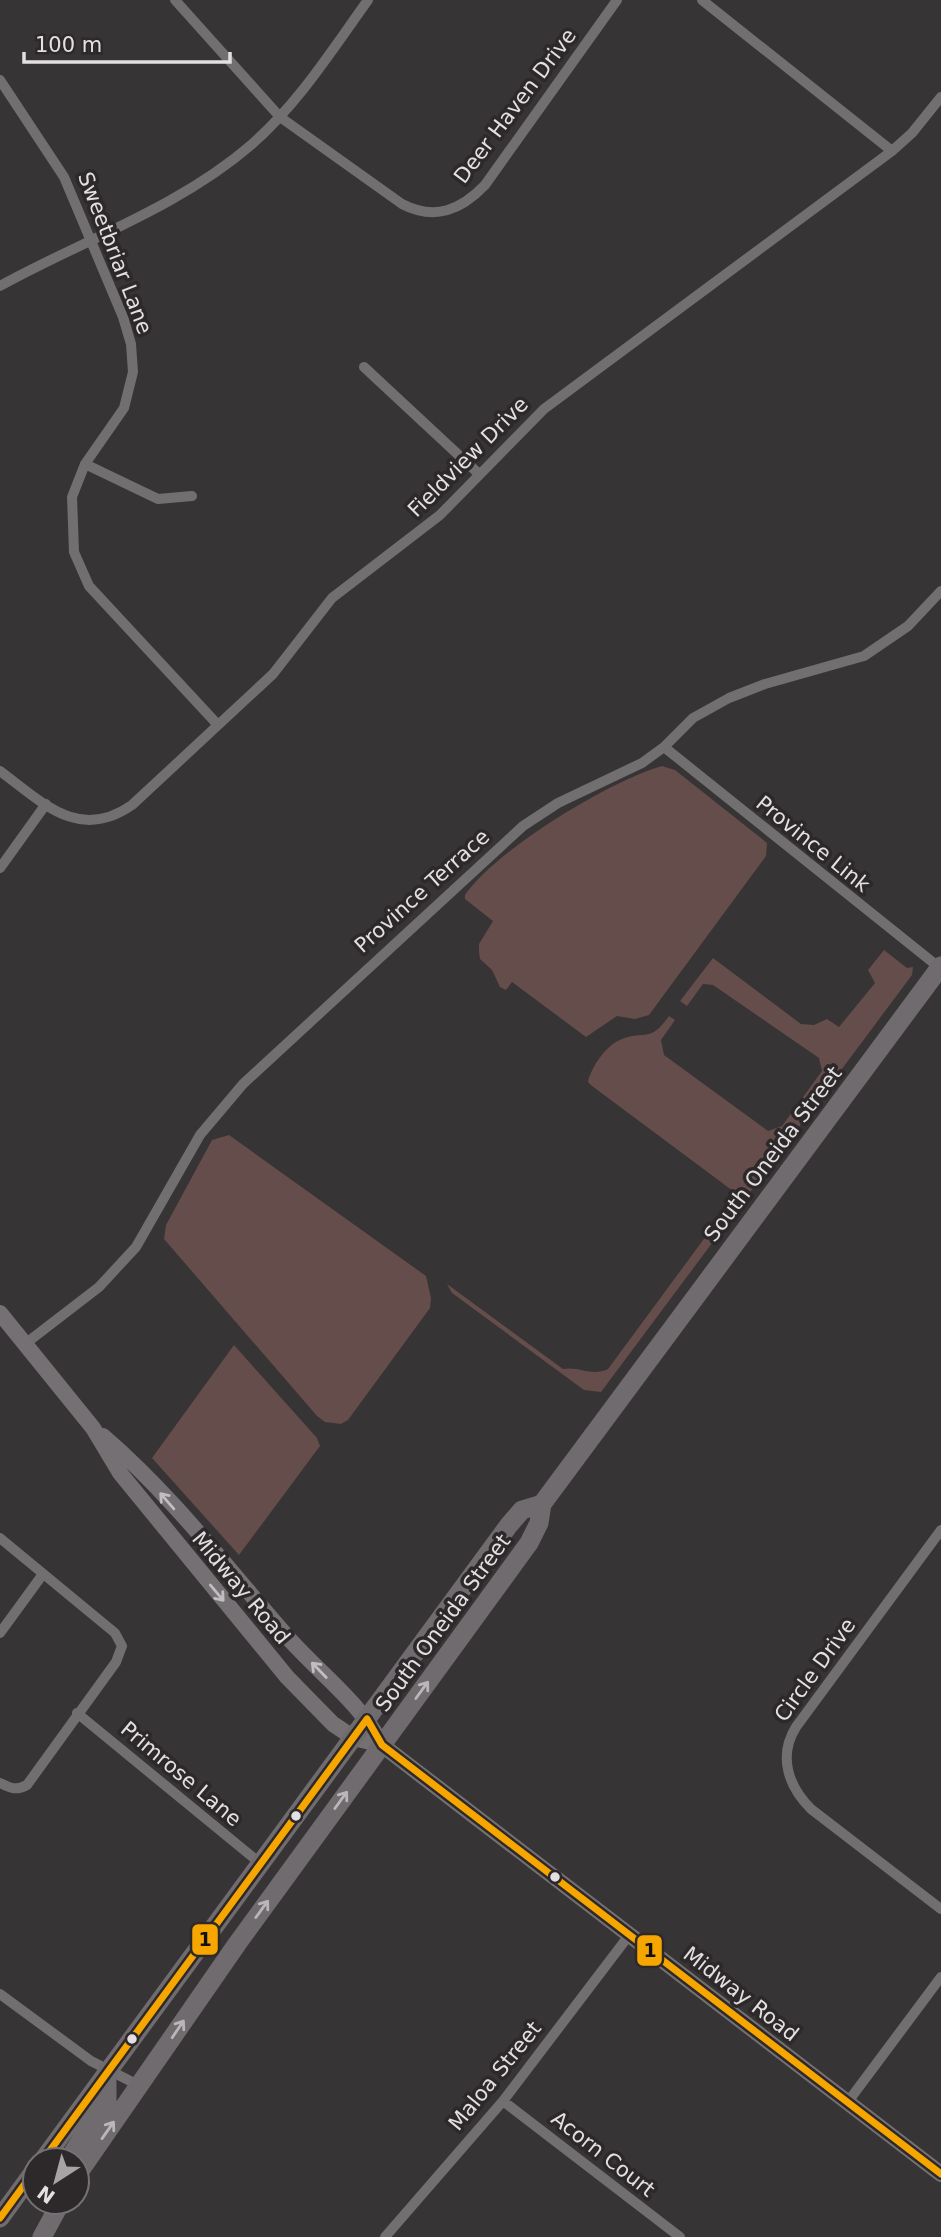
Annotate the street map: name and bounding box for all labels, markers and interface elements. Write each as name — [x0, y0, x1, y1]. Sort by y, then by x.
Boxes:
scale bar — [24, 21, 231, 65]
street label: Deer Haven Drive — [449, 24, 581, 188]
text: 100 m — [35, 33, 102, 57]
street label: Sweetbriar Lane — [73, 169, 157, 337]
street label: Fieldview Drive — [403, 392, 533, 522]
street label: Province Link — [751, 791, 875, 898]
street label: Province Terrace — [350, 824, 494, 958]
street label: South Oneida Street — [699, 1062, 847, 1246]
one-way arrow — [159, 1492, 175, 1510]
street label: Midway Road — [187, 1527, 295, 1649]
street label: South Oneida Street — [371, 1530, 515, 1716]
one-way arrow — [209, 1584, 225, 1602]
street label: Circle Drive — [770, 1614, 860, 1726]
one-way arrow — [311, 1662, 328, 1679]
one-way arrow — [415, 1681, 429, 1700]
street label: Primrose Lane — [116, 1717, 246, 1831]
one-way arrow — [333, 1791, 348, 1810]
unlabelled marker — [289, 1809, 303, 1823]
unlabelled marker — [548, 1870, 562, 1884]
one-way arrow — [255, 1900, 269, 1919]
line badge: 1 — [191, 1923, 219, 1956]
text: 1 — [198, 1928, 212, 1950]
line badge: 1 — [636, 1934, 663, 1967]
text: 1 — [643, 1939, 657, 1961]
street label: Midway Road — [679, 1942, 803, 2046]
street label: Maloa Street — [444, 2017, 546, 2135]
one-way arrow — [171, 2020, 185, 2039]
unlabelled marker — [125, 2032, 139, 2046]
street label: Acorn Court — [547, 2106, 659, 2202]
one-way arrow — [101, 2121, 115, 2140]
north arrow — [21, 2146, 91, 2216]
text: N — [33, 2181, 59, 2208]

